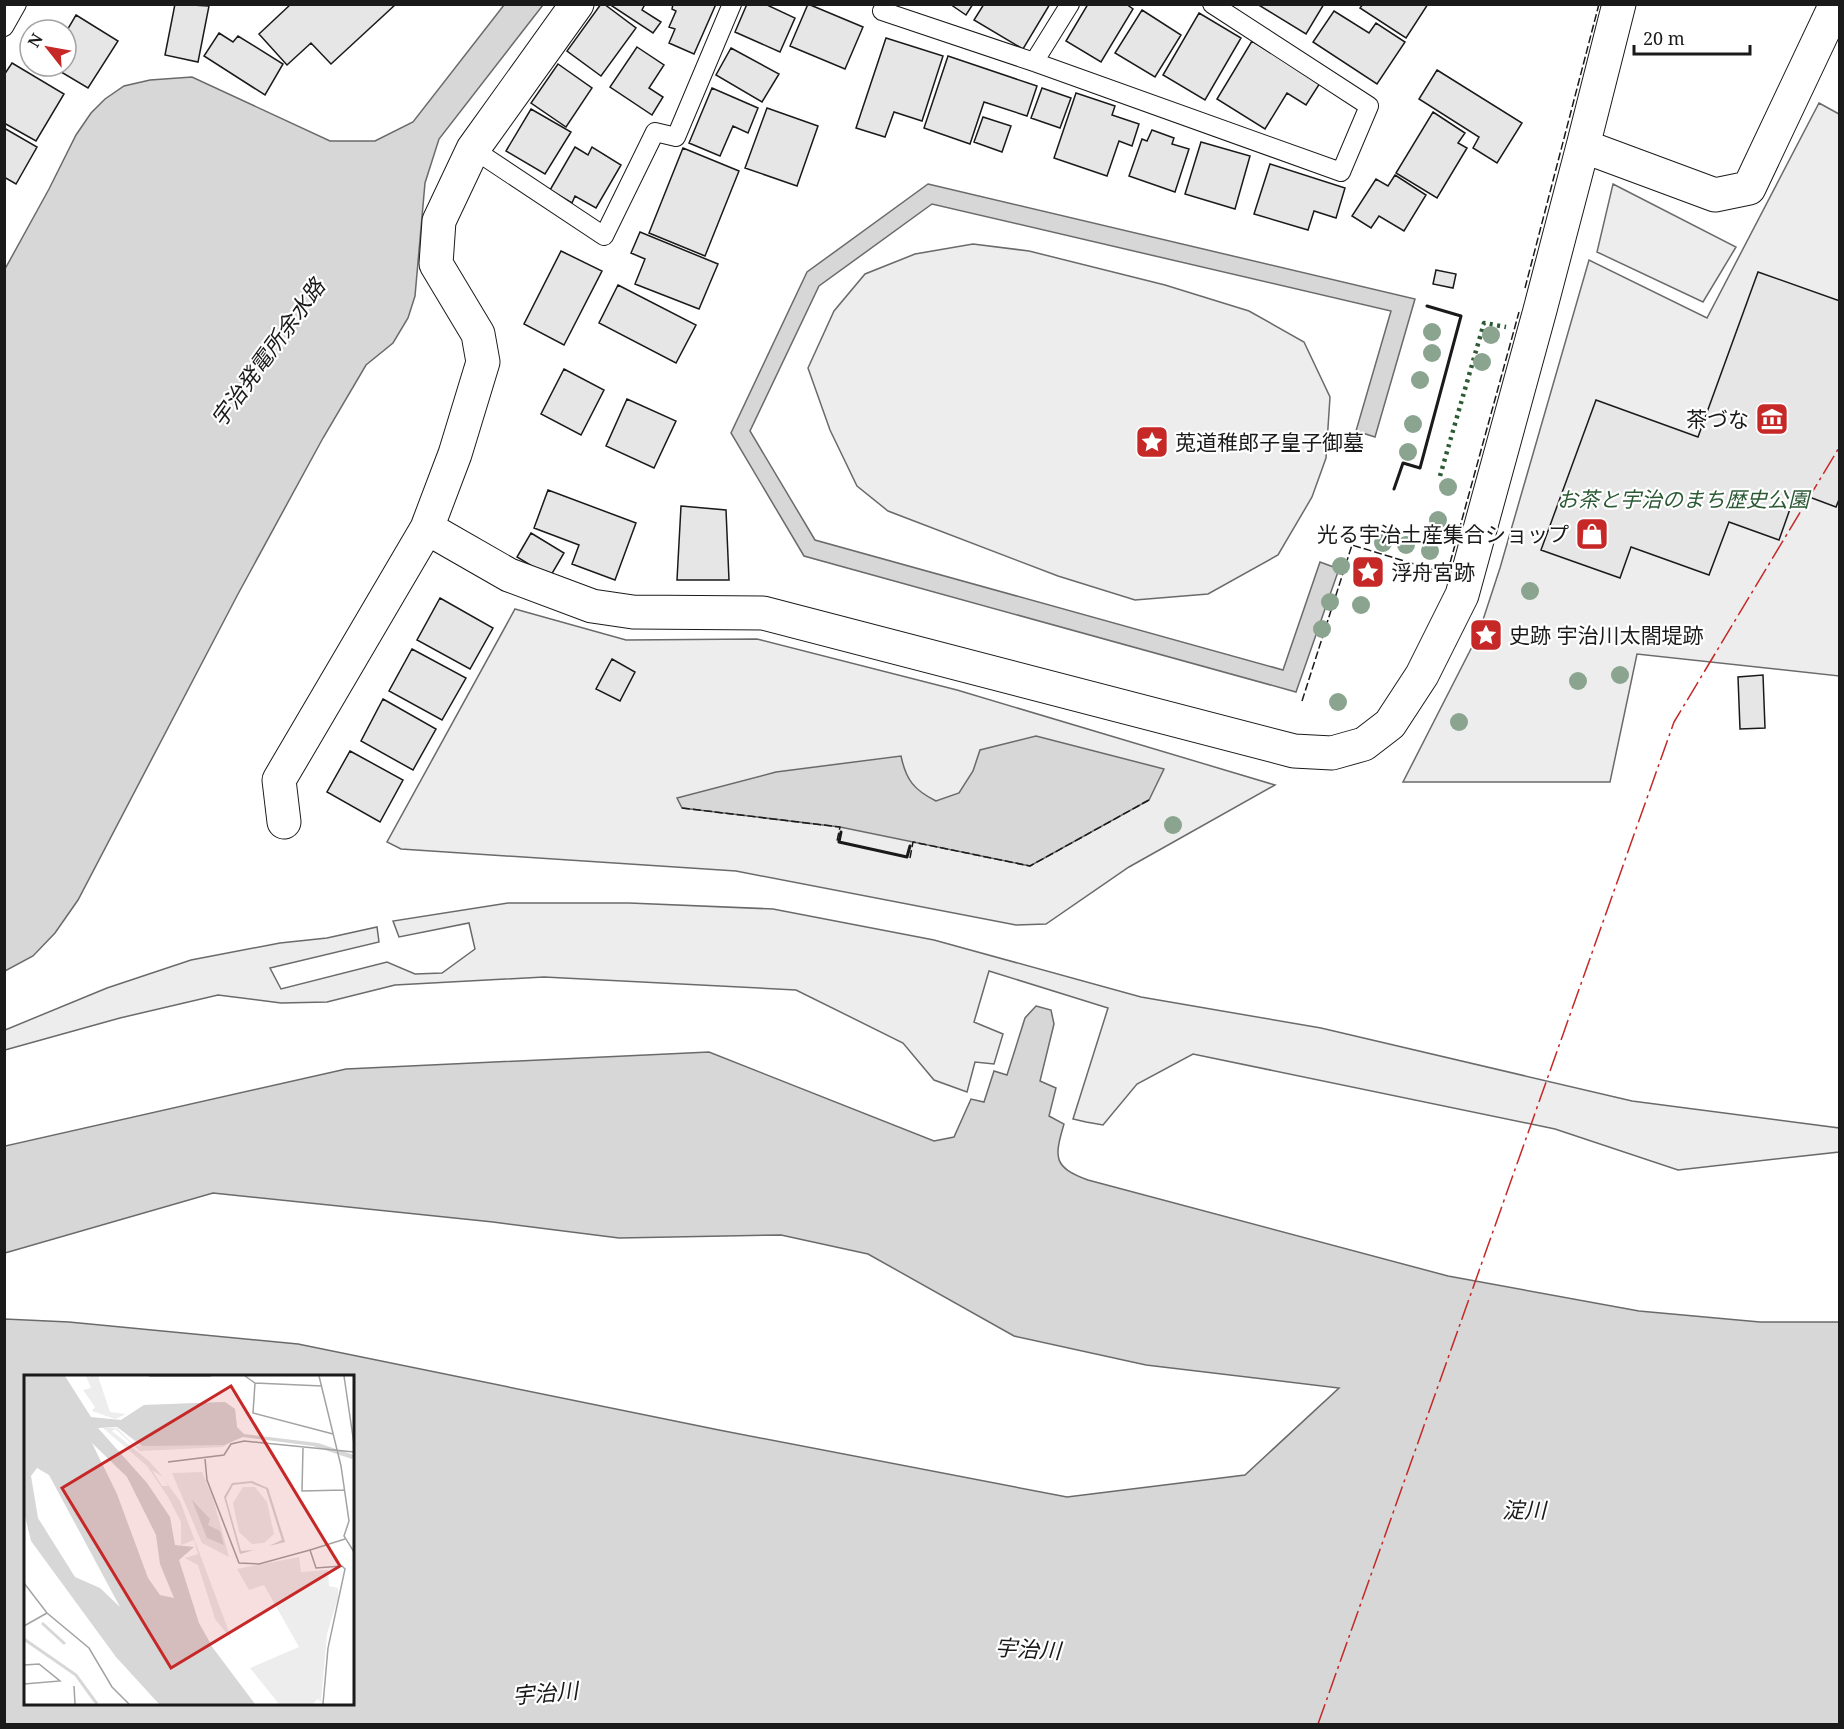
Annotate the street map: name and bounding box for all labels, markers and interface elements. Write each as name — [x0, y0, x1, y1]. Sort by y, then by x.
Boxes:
north arrow — [18, 18, 78, 78]
scale bar — [1634, 18, 1750, 56]
text: 20 m — [1643, 26, 1685, 50]
text: N — [22, 29, 48, 51]
water label: 宇治発電所余水路 — [203, 270, 332, 432]
museum icon: 茶づな — [1754, 401, 1790, 437]
place label: 茶づな — [1686, 405, 1749, 433]
place icon: 莵道稚郎子皇子御墓 — [1134, 424, 1170, 460]
place label: 莵道稚郎子皇子御墓 — [1175, 428, 1364, 456]
park label: お茶と宇治のまち歴史公園 — [1557, 485, 1812, 513]
shop icon: 光る宇治土産集合ショップ — [1574, 516, 1610, 552]
place label: 光る宇治土産集合ショップ — [1317, 520, 1569, 548]
place icon: 浮舟宮跡 — [1350, 554, 1386, 590]
place label: 浮舟宮跡 — [1391, 558, 1475, 586]
place icon: 史跡 宇治川太閤堤跡 — [1468, 617, 1504, 653]
place label: 史跡 宇治川太閤堤跡 — [1509, 621, 1703, 649]
inset map — [24, 1375, 354, 1705]
water label: 淀川 — [1502, 1494, 1548, 1524]
water label: 宇治川 — [994, 1631, 1064, 1665]
water label: 宇治川 — [511, 1674, 581, 1710]

